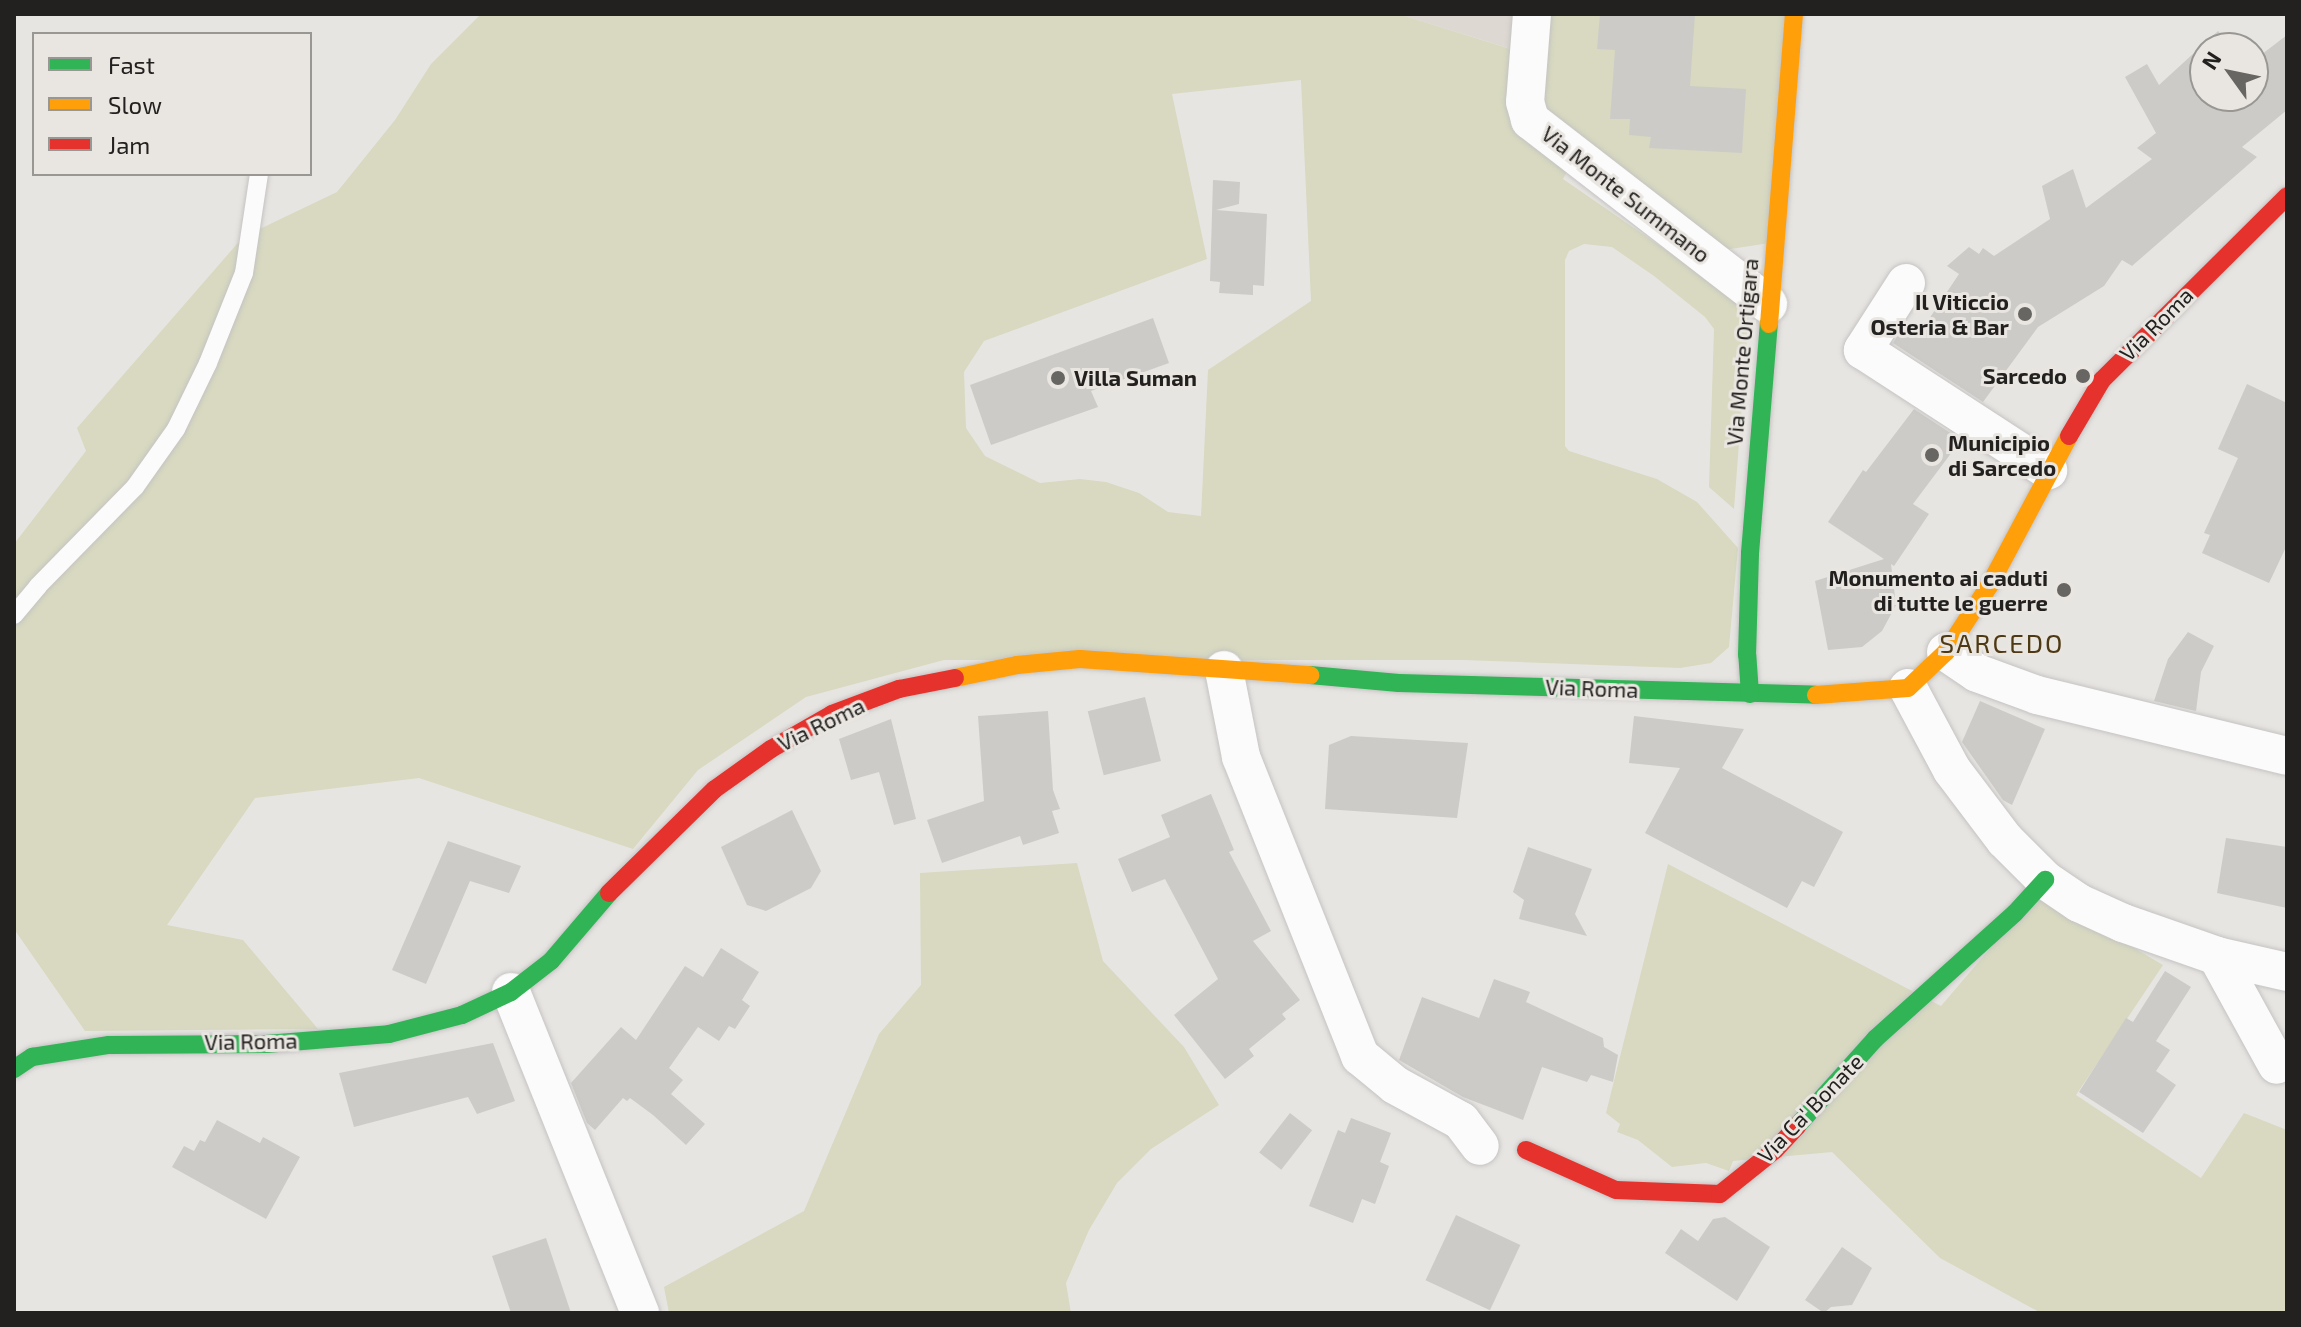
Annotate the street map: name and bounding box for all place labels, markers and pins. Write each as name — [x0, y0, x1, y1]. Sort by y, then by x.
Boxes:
place label: Il Viticcio Osteria & Bar — [1870, 288, 2009, 340]
marker: Il Viticcio Osteria & Bar — [2016, 305, 2034, 323]
place label: Sarcedo — [1983, 363, 2067, 389]
place label: Villa Suman — [1074, 365, 1197, 391]
marker: Sarcedo — [2074, 367, 2092, 385]
marker: Villa Suman — [1049, 369, 1067, 387]
place label: Municipio di Sarcedo — [1948, 429, 2056, 480]
marker: Municipio di Sarcedo — [1923, 446, 1941, 464]
place label: Monumento ai caduti di tutte le guerre — [1828, 564, 2048, 616]
marker: Monumento ai caduti di tutte le guerre — [2055, 581, 2073, 599]

